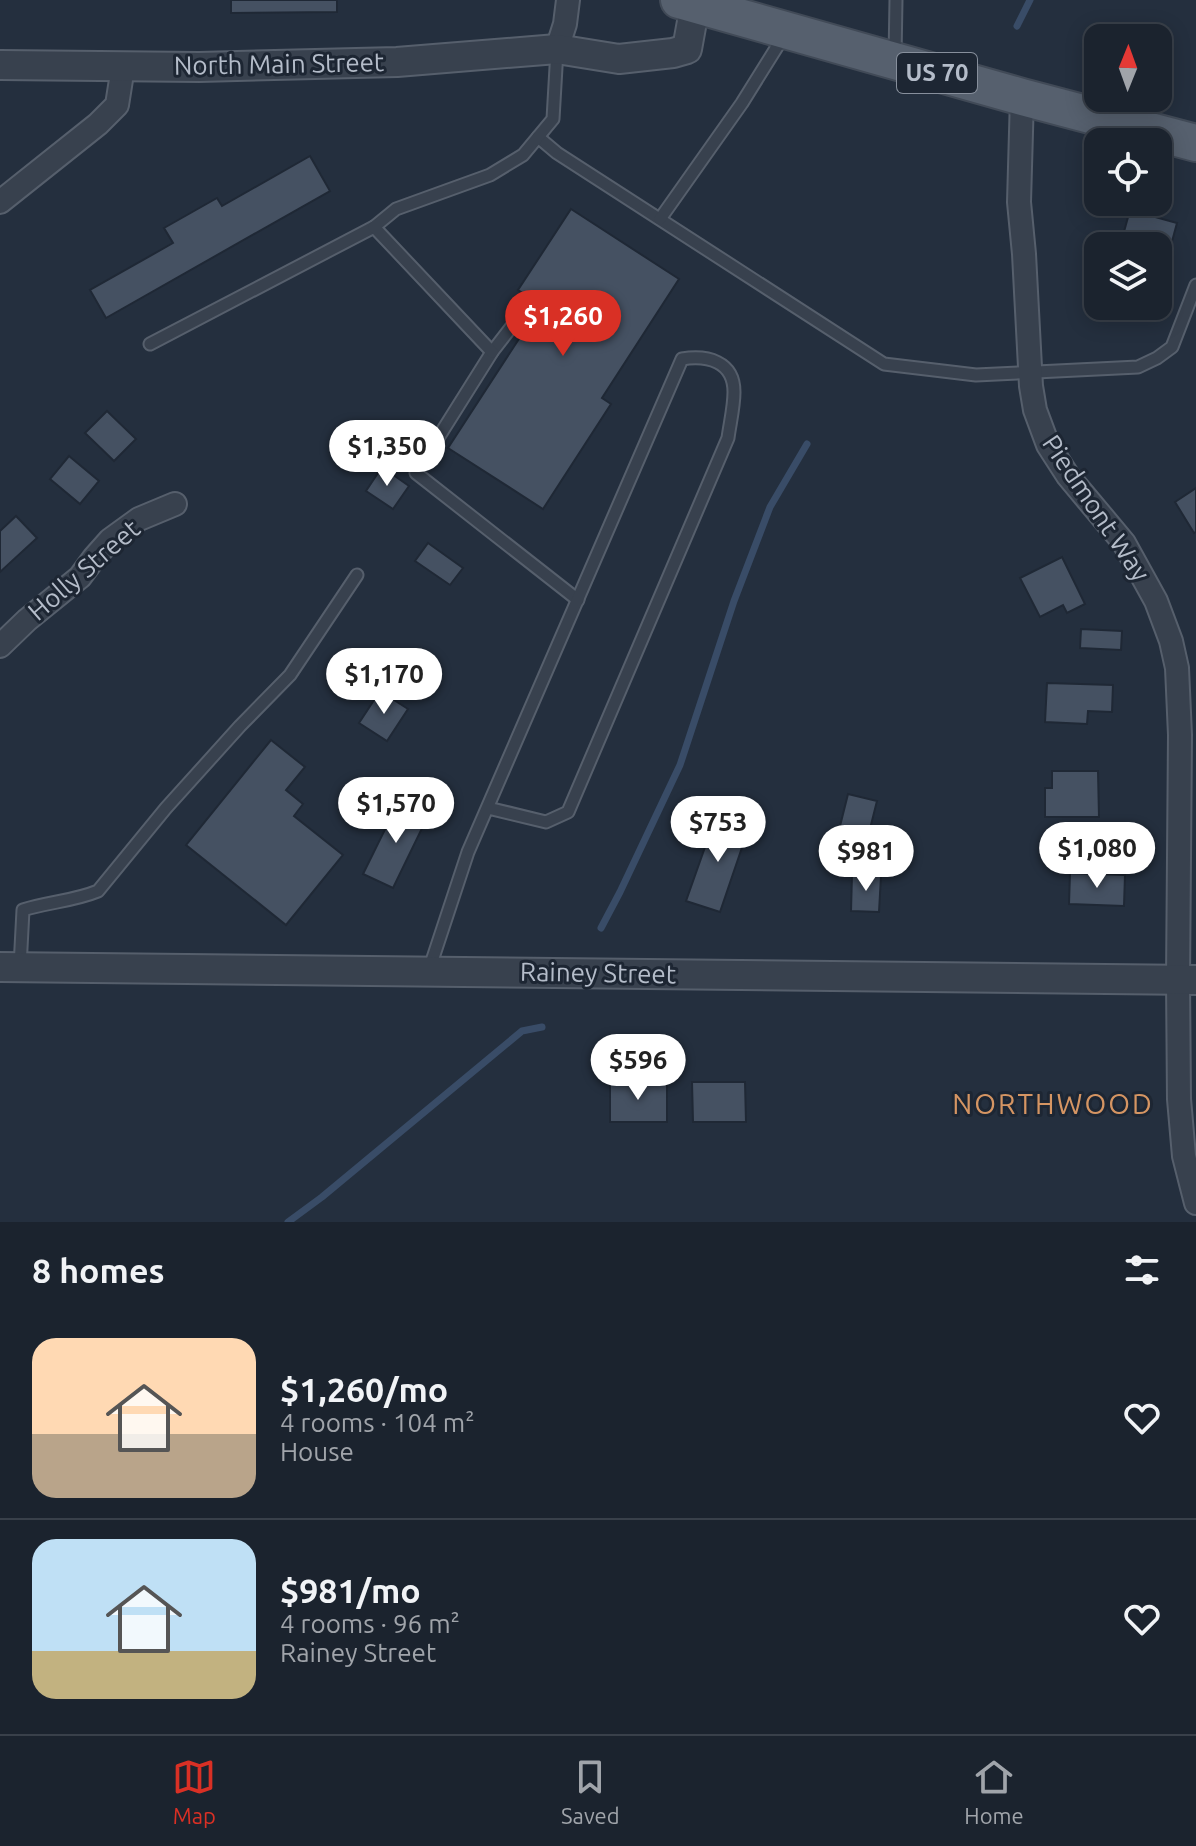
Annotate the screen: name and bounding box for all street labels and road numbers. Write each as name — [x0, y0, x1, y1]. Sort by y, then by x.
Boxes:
street label: North Main Street — [174, 47, 384, 80]
road number: US 70 — [897, 53, 977, 93]
street label: Piedmont Way — [1037, 429, 1156, 586]
street label: Holly Street — [22, 513, 145, 626]
street label: Rainey Street — [520, 957, 676, 988]

